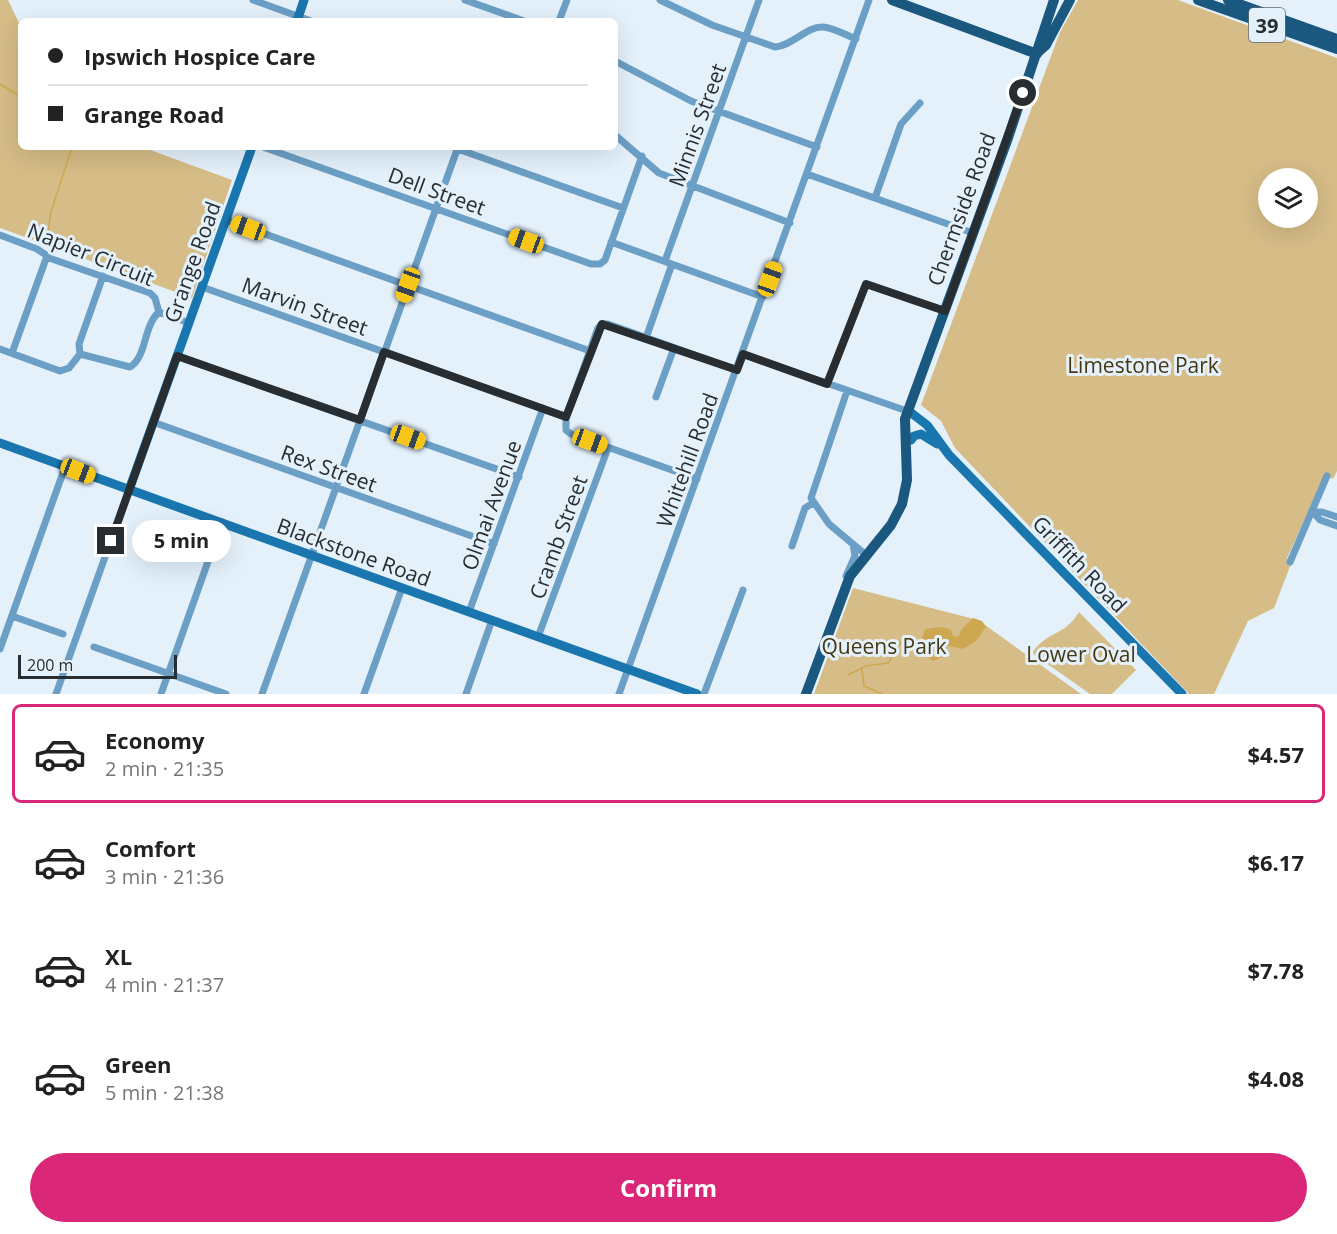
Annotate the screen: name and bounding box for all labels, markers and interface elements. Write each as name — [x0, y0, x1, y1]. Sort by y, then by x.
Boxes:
road number: 39 — [1249, 8, 1285, 42]
text: Ipswich Hospice Care — [84, 41, 316, 71]
street label: Minnis Street — [662, 59, 732, 191]
route start — [1009, 79, 1036, 106]
text: Grange Road — [84, 99, 224, 129]
street label: Chermside Road — [920, 128, 1002, 290]
street label: Dell Street — [384, 160, 490, 222]
map controls — [1258, 168, 1318, 228]
button: layers — [1258, 168, 1318, 228]
street label: Grange Road — [157, 197, 227, 327]
car — [228, 213, 268, 243]
street label: Napier Circuit — [23, 216, 159, 292]
car — [506, 226, 546, 256]
car — [755, 259, 785, 299]
car — [393, 265, 423, 305]
street label: Marvin Street — [238, 270, 372, 342]
park label: Limestone Park — [1067, 351, 1219, 379]
street label: Whitehill Road — [650, 389, 724, 531]
car — [388, 422, 428, 452]
car — [570, 426, 610, 456]
street label: Olmai Avenue — [454, 436, 528, 574]
street label: Rex Street — [277, 438, 381, 498]
car — [58, 456, 98, 486]
street label: Cramb Street — [523, 471, 593, 603]
street label: Griffith Road — [1027, 509, 1133, 619]
street label: Blackstone Road — [273, 511, 435, 593]
callout: 5 min — [132, 520, 231, 562]
route end — [97, 527, 124, 554]
text: 5 min — [154, 527, 209, 554]
park label: Queens Park — [821, 632, 947, 660]
park label: Lower Oval — [1026, 640, 1136, 668]
scale bar — [18, 652, 177, 680]
text: 200 m — [27, 654, 73, 676]
text: Economy — [105, 725, 204, 755]
icon: car — [33, 727, 87, 781]
text: $4.57 — [1247, 739, 1304, 769]
text: 2 min · 21:35 — [105, 755, 224, 782]
text: Comfort — [105, 833, 196, 863]
icon: car — [33, 835, 87, 889]
text: $6.17 — [1247, 847, 1304, 877]
text: 3 min · 21:36 — [105, 863, 224, 890]
text: XL — [105, 941, 132, 971]
icon: car — [33, 943, 87, 997]
text: $7.78 — [1247, 955, 1304, 985]
text: 4 min · 21:37 — [105, 971, 224, 998]
text: Green — [105, 1049, 171, 1079]
icon: car — [33, 1051, 87, 1105]
text: $4.08 — [1247, 1063, 1304, 1093]
text: 5 min · 21:38 — [105, 1079, 224, 1106]
button: Confirm — [30, 1153, 1307, 1222]

